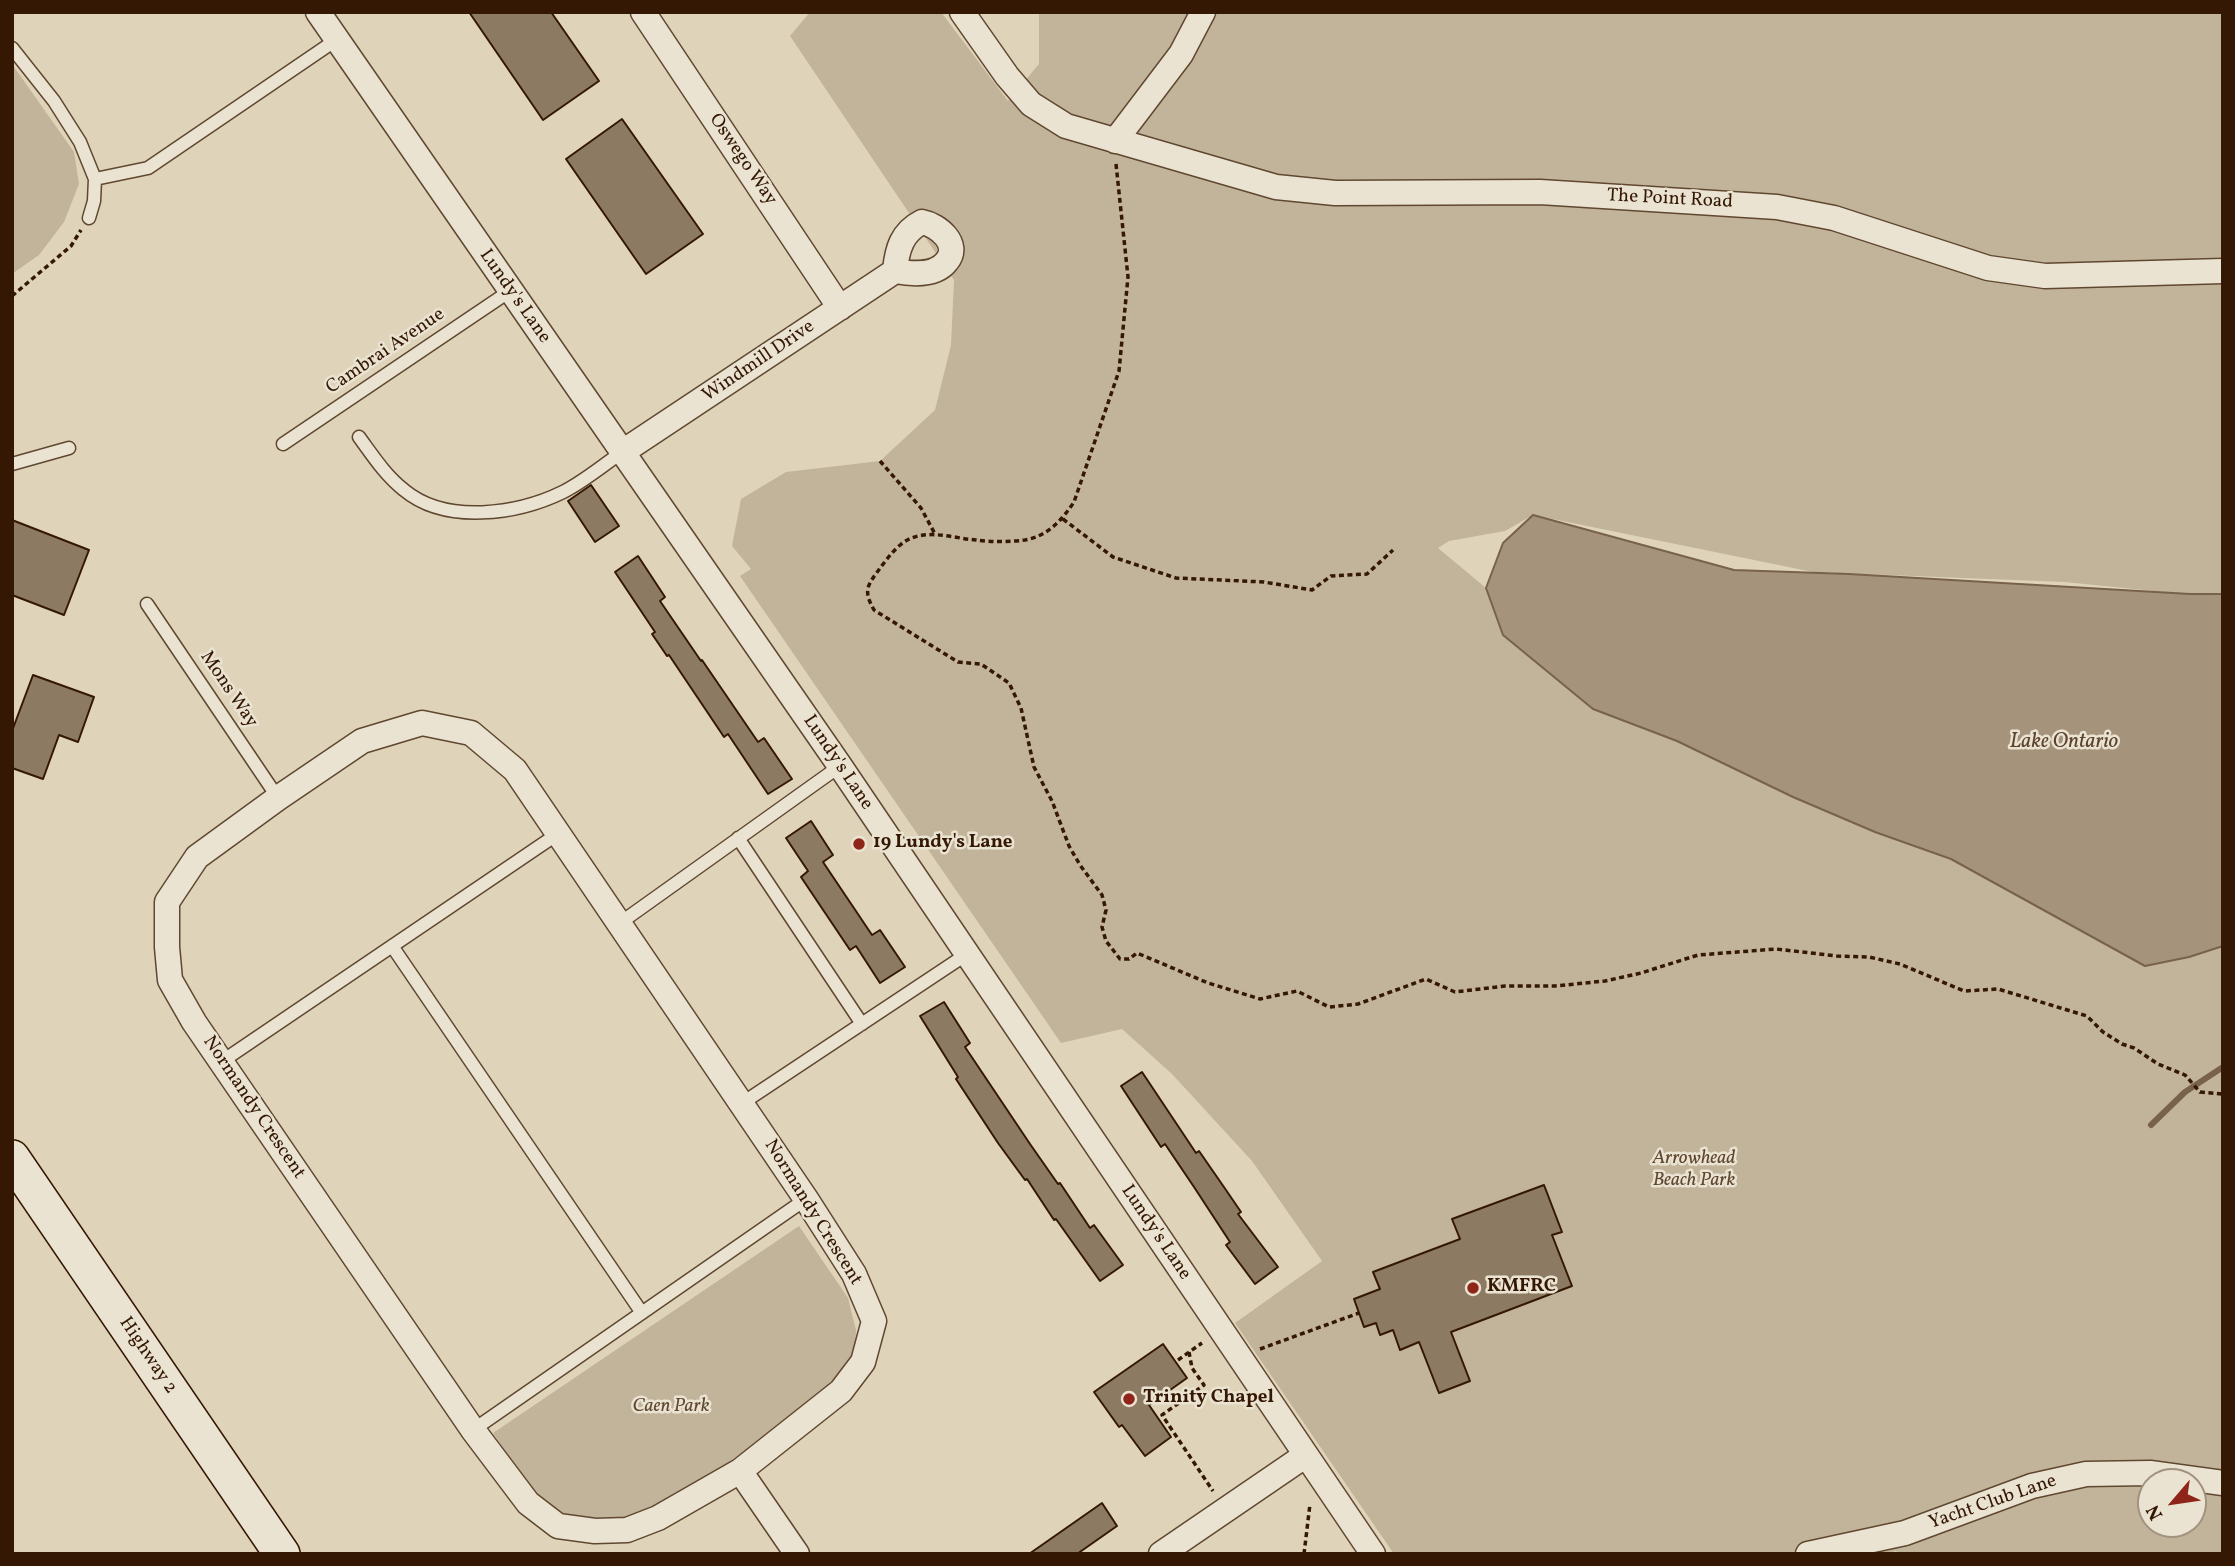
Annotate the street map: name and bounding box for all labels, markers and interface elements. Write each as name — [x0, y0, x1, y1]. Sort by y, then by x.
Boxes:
street label: Oswego Way — [703, 110, 781, 210]
street label: The Point Road — [1606, 185, 1734, 215]
street label: Lundy's Lane — [473, 245, 555, 349]
street label: Cambrai Avenue — [322, 304, 450, 400]
street label: Windmill Drive — [699, 316, 819, 408]
street label: Mons Way — [194, 647, 262, 733]
street label: Lundy's Lane — [797, 711, 877, 815]
water label: Lake Ontario — [2010, 730, 2118, 756]
place label: 19 Lundy's Lane — [873, 833, 1012, 855]
marker: 19 Lundy's Lane — [851, 836, 867, 852]
street label: Normandy Crescent — [197, 1032, 309, 1184]
street label: Normandy Crescent — [758, 1136, 866, 1290]
park label: Arrowhead Beach Park — [1653, 1149, 1735, 1193]
street label: Lundy's Lane — [1115, 1181, 1195, 1285]
place label: KMFRC — [1487, 1277, 1556, 1299]
marker: KMFRC — [1465, 1280, 1481, 1296]
street label: Highway 2 — [113, 1313, 181, 1399]
place label: Trinity Chapel — [1143, 1388, 1274, 1410]
marker: Trinity Chapel — [1121, 1391, 1137, 1407]
park label: Caen Park — [633, 1397, 709, 1419]
north arrow — [2137, 1468, 2207, 1538]
street label: Yacht Club Lane — [1926, 1470, 2060, 1536]
text: N — [2141, 1500, 2170, 1525]

